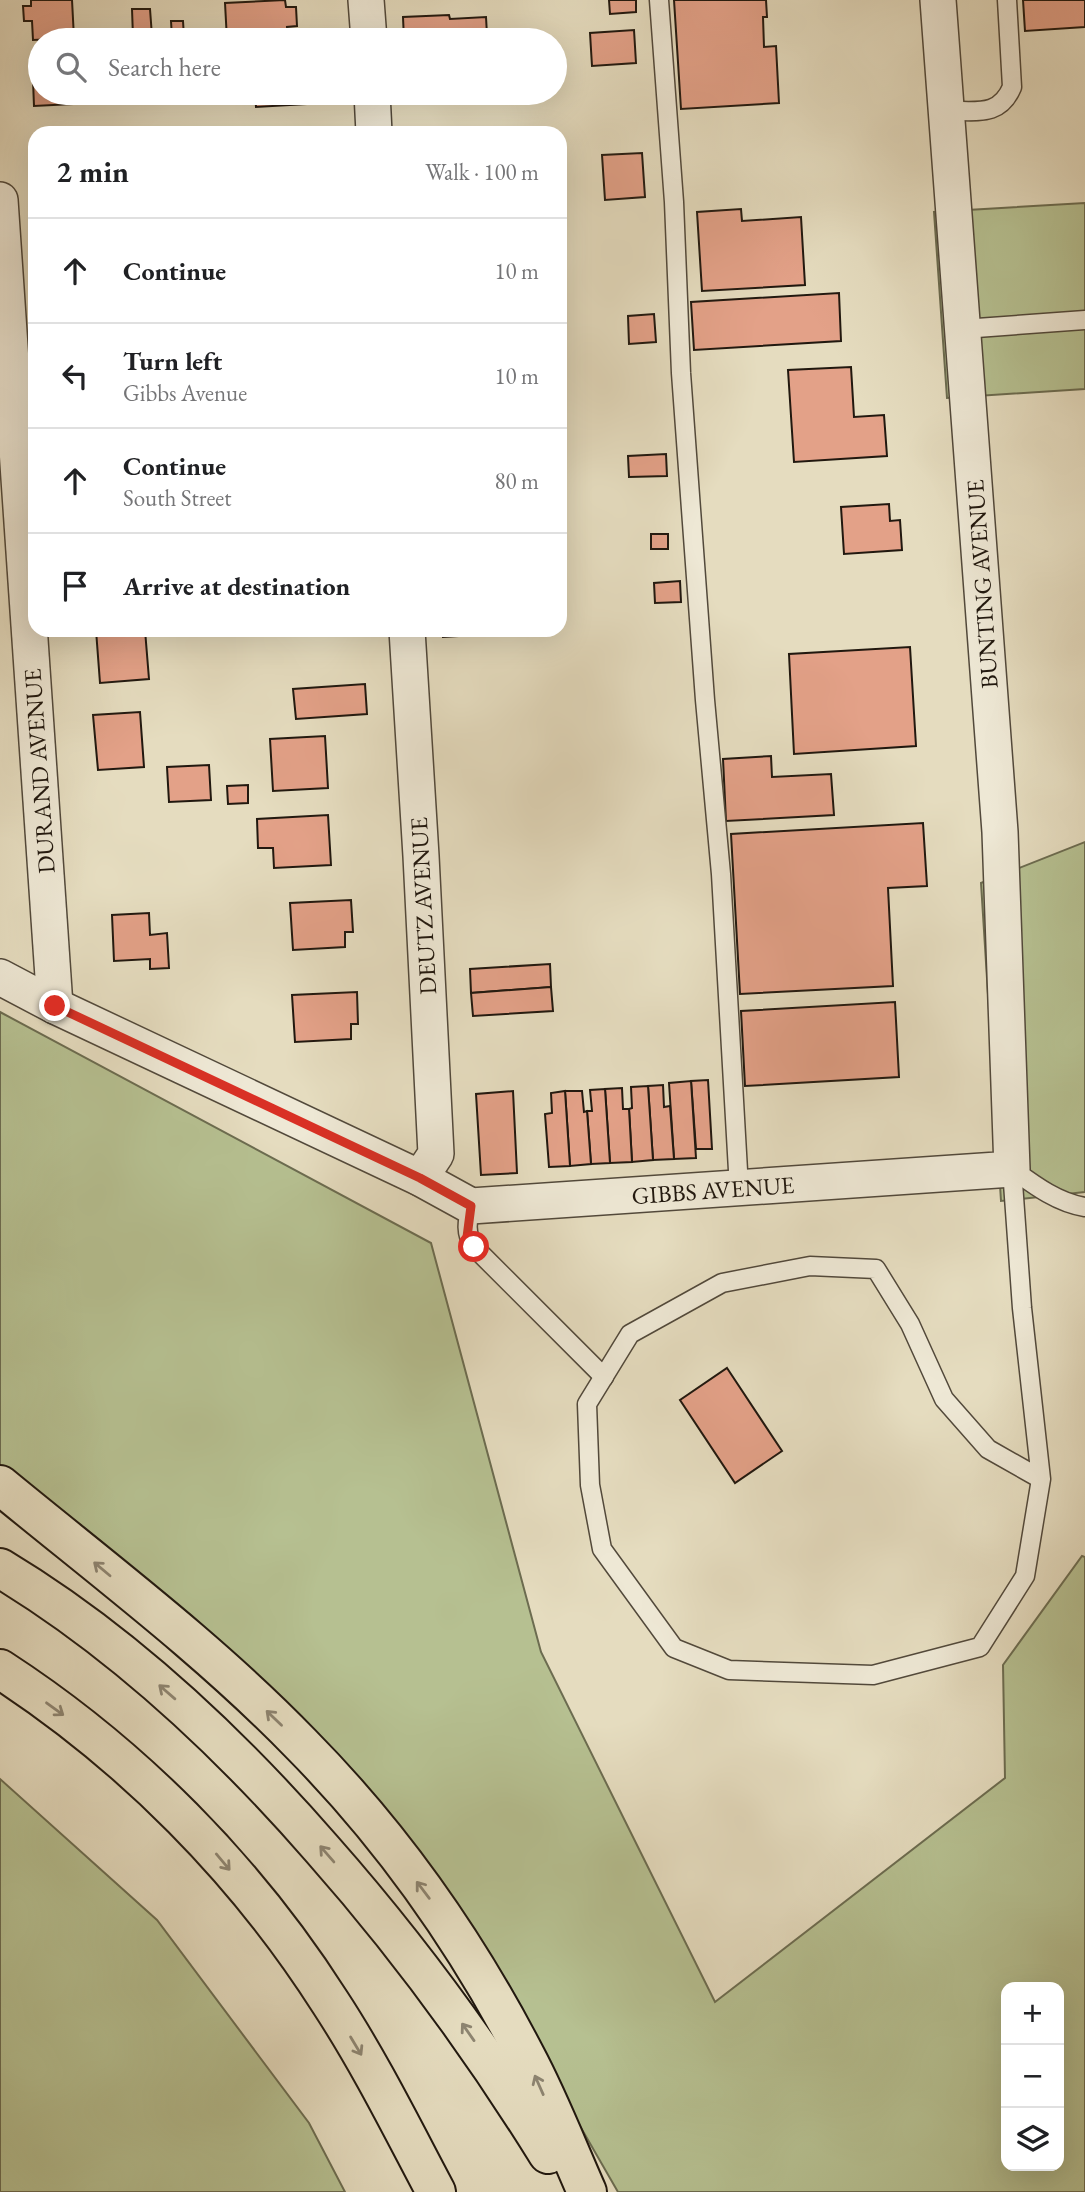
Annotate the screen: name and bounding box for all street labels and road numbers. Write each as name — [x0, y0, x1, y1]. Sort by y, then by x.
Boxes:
street label: BUNTING AVENUE — [959, 478, 1005, 690]
street label: DURAND AVENUE — [16, 667, 62, 875]
street label: DEUTZ AVENUE — [403, 816, 443, 996]
street label: GIBBS AVENUE — [631, 1169, 795, 1211]

